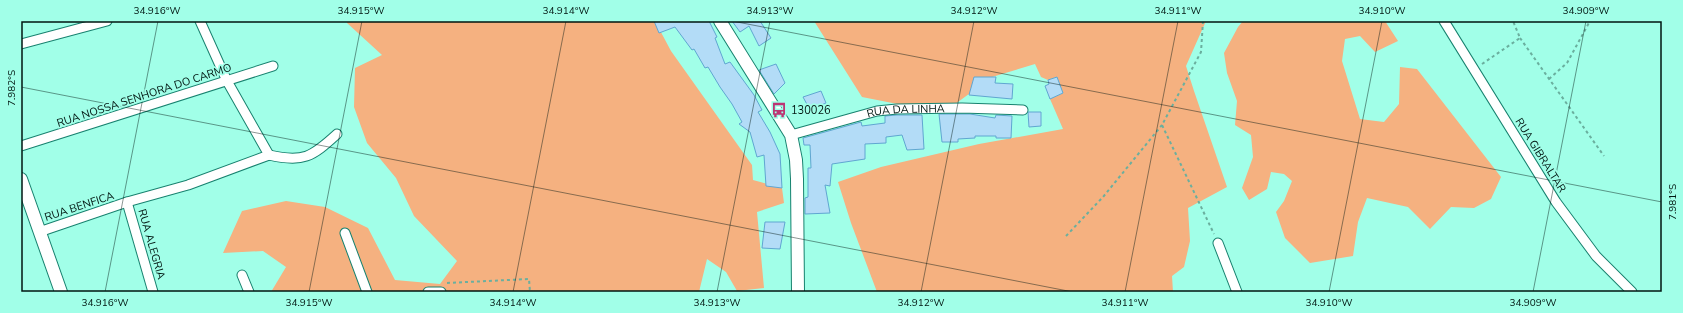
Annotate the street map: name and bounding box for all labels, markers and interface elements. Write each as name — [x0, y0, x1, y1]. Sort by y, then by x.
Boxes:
text: 34.916°W — [133, 4, 181, 18]
text: 34.915°W — [337, 4, 385, 18]
text: 34.914°W — [542, 4, 590, 18]
text: 34.913°W — [746, 4, 794, 18]
text: 34.912°W — [950, 4, 998, 18]
text: 34.911°W — [1154, 4, 1202, 18]
text: 34.910°W — [1358, 4, 1406, 18]
text: 34.909°W — [1562, 4, 1610, 18]
street label: RUA NOSSA SENHORA DO CARMO — [55, 60, 234, 131]
text: 7.982°S — [5, 70, 19, 106]
bus stop icon: 130026 — [770, 101, 788, 119]
street label: RUA DA LINHA — [865, 101, 945, 122]
place label: 130026 — [791, 103, 831, 118]
street label: RUA GIBRALTAR — [1512, 115, 1570, 196]
text: 7.981°S — [1666, 184, 1680, 220]
street label: RUA BENFICA — [42, 188, 116, 225]
street label: RUA ALEGRIA — [134, 207, 169, 281]
text: 34.916°W — [81, 296, 129, 310]
text: 34.915°W — [285, 296, 333, 310]
text: 34.914°W — [489, 296, 537, 310]
text: 34.913°W — [693, 296, 741, 310]
text: 34.912°W — [897, 296, 945, 310]
text: 34.911°W — [1101, 296, 1149, 310]
text: 34.910°W — [1305, 296, 1353, 310]
text: 34.909°W — [1509, 296, 1557, 310]

